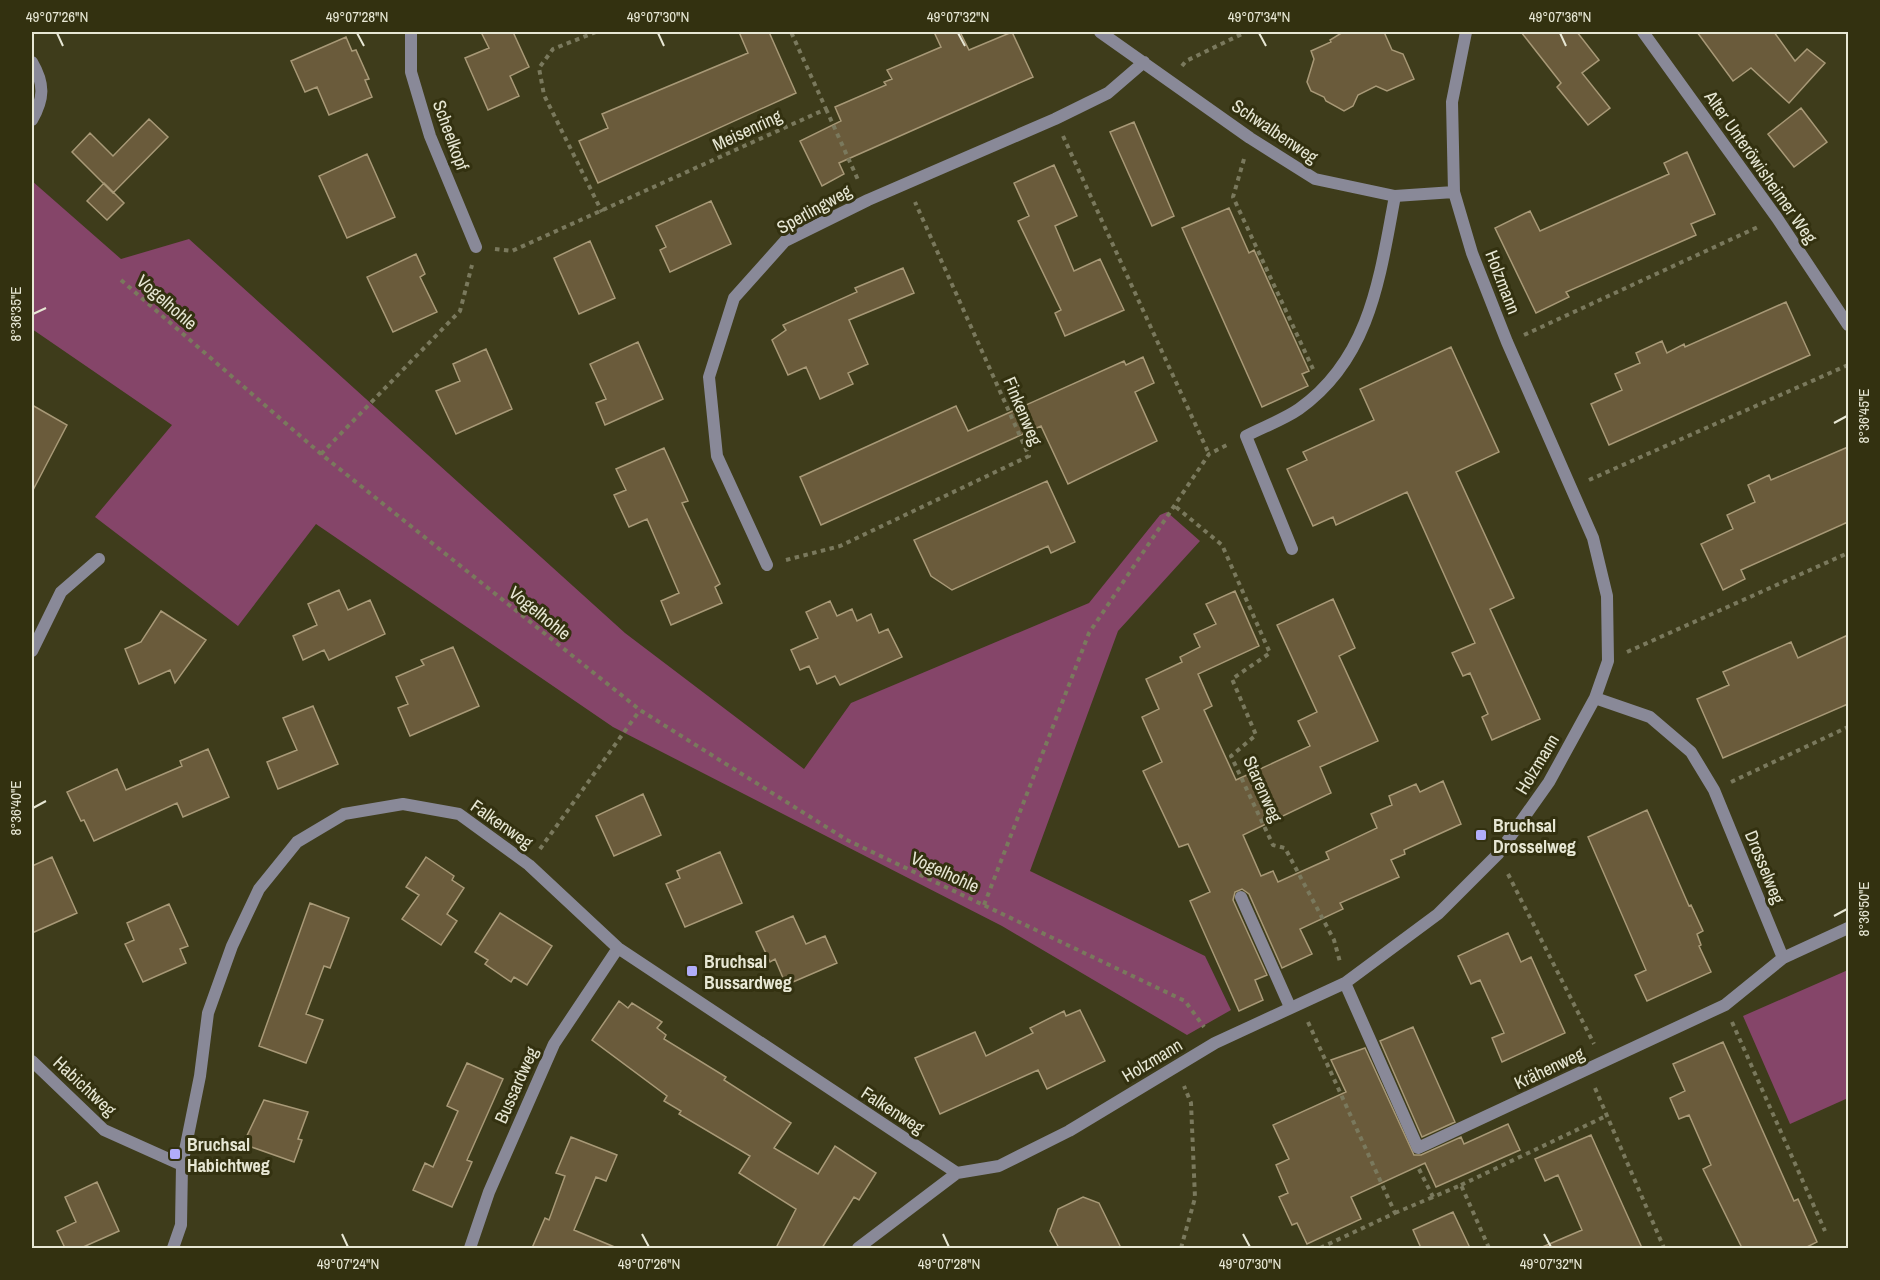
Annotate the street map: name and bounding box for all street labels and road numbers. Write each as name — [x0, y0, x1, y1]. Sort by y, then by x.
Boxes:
street label: Alter Unteröwisheimer Weg — [1698, 85, 1824, 249]
street label: Schwalbenweg — [1227, 93, 1324, 170]
street label: Scheelkopf — [427, 96, 476, 174]
street label: Meisenring — [708, 103, 786, 157]
street label: Sperlingweg — [772, 178, 857, 240]
street label: Holzmann — [1479, 247, 1527, 317]
street label: Vogelhohle — [131, 269, 203, 335]
street label: Finkenweg — [997, 373, 1049, 450]
street label: Vogelhohle — [504, 580, 576, 646]
street label: Holzmann — [1509, 729, 1565, 799]
street label: Starenweg — [1237, 752, 1289, 827]
street label: Falkenweg — [466, 793, 539, 855]
street label: Drosselweg — [1739, 827, 1791, 908]
street label: Vogelhohle — [907, 845, 983, 899]
street label: Holzmann — [1117, 1032, 1187, 1088]
street label: Krähenweg — [1510, 1041, 1589, 1095]
street label: Bussardweg — [488, 1042, 544, 1127]
street label: Habichtweg — [48, 1050, 123, 1122]
street label: Falkenweg — [857, 1080, 930, 1140]

